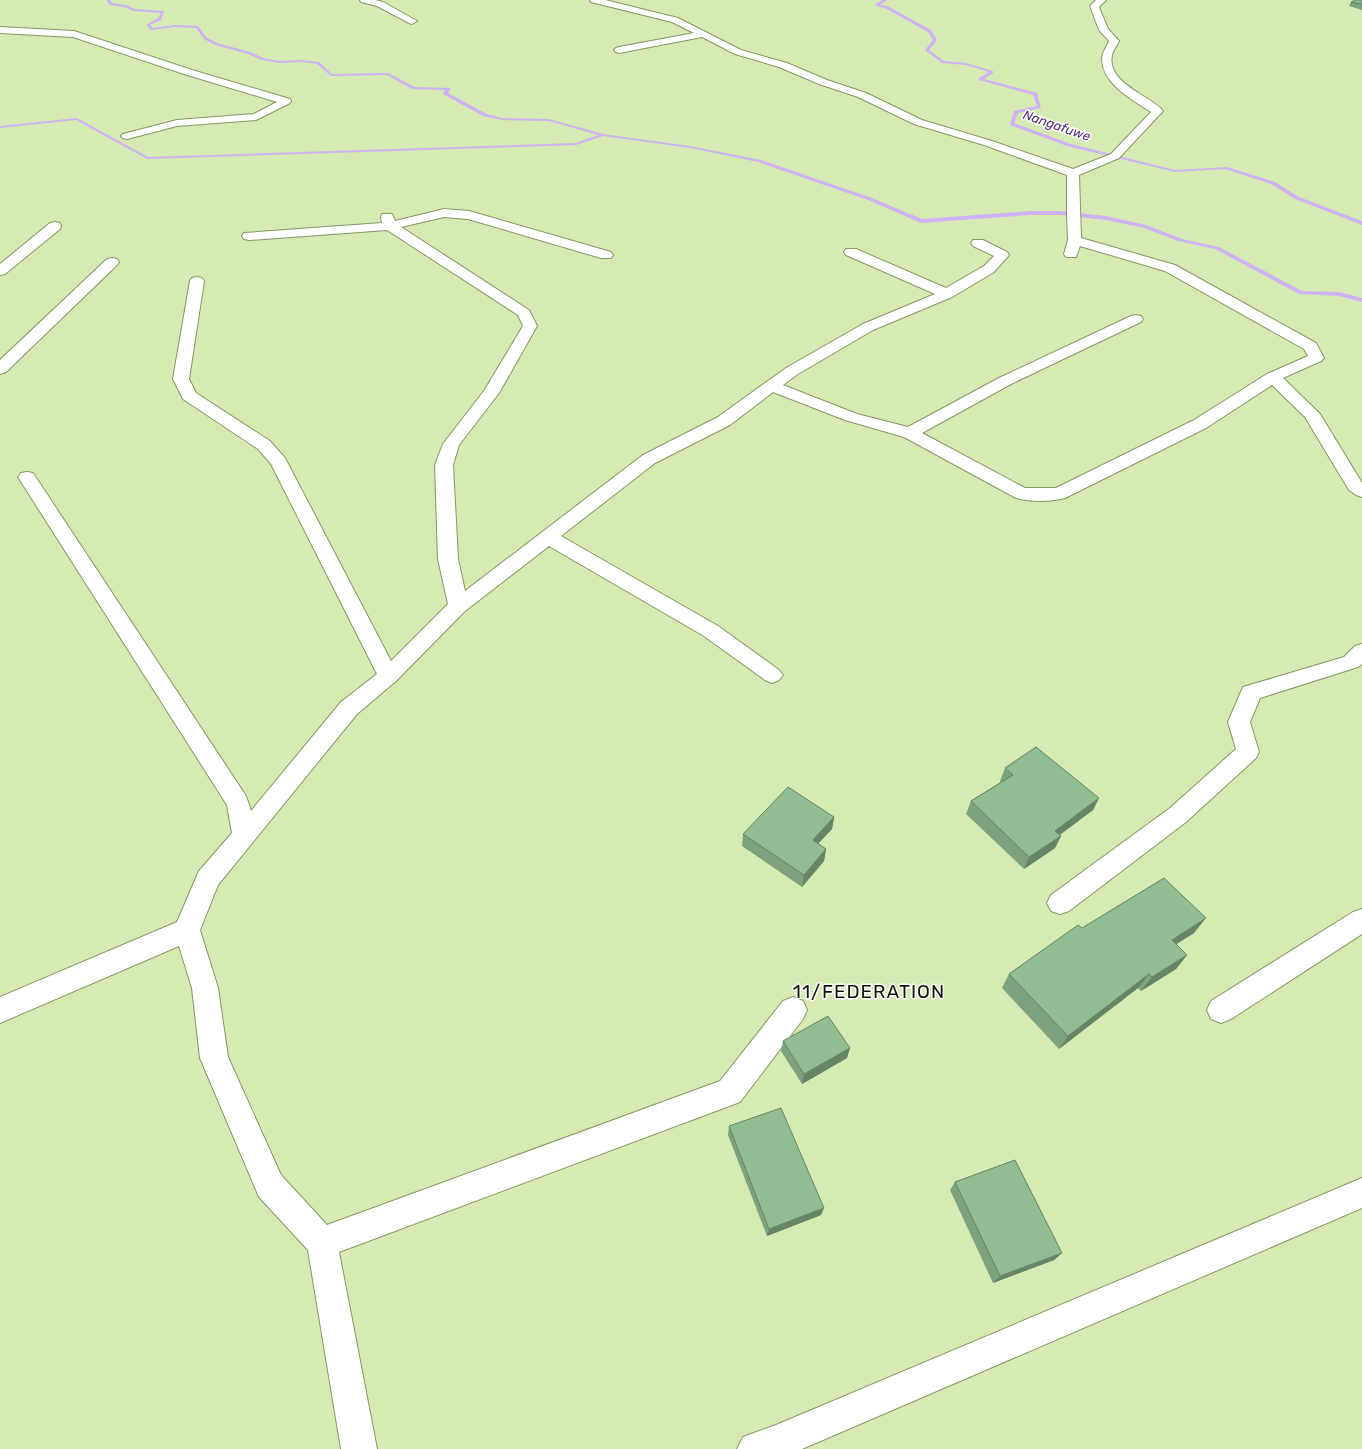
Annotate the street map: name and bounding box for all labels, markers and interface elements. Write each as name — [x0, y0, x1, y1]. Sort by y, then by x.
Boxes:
water label: Nangafuwe — [1021, 107, 1092, 145]
district label: 11/FEDERATION — [793, 980, 945, 1003]

